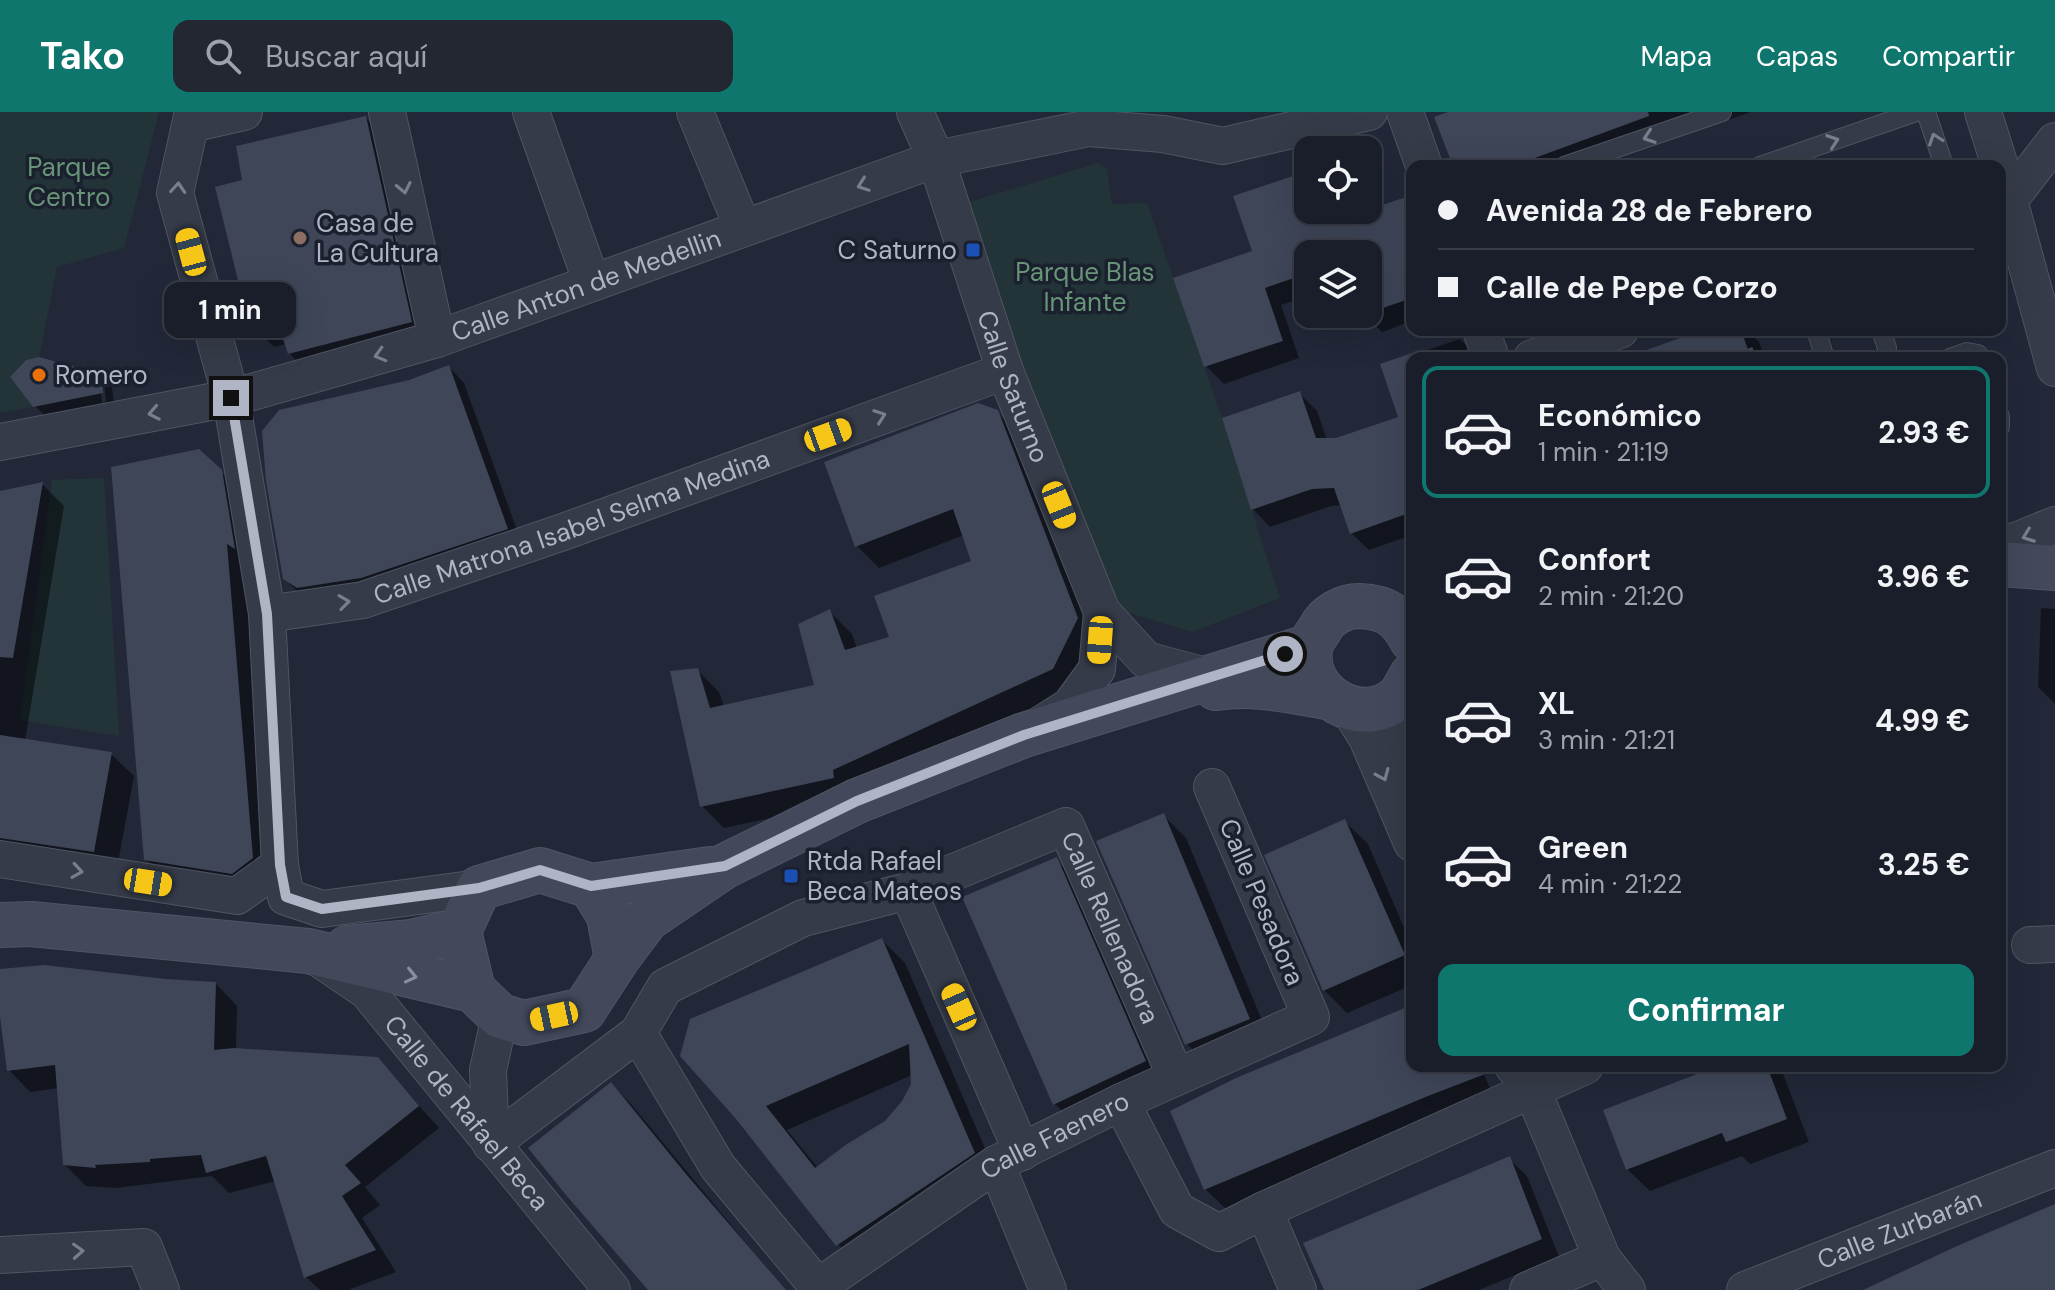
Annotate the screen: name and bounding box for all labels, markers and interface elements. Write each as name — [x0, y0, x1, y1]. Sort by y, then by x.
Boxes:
search box — [173, 20, 733, 92]
text: Tako — [40, 31, 125, 81]
icon: search — [201, 34, 245, 78]
text: Buscar aquí — [265, 37, 427, 76]
text: Mapa — [1641, 38, 1712, 75]
text: Capas — [1756, 38, 1838, 75]
text: Compartir — [1882, 38, 2015, 75]
one-way arrow — [1642, 128, 1656, 144]
one-way arrow — [1929, 133, 1945, 147]
one-way arrow — [1826, 134, 1840, 150]
map controls — [1294, 136, 1382, 328]
button: locate — [1294, 136, 1382, 224]
park label: Parque Centro — [27, 150, 111, 214]
one-way arrow — [857, 175, 871, 192]
one-way arrow — [169, 181, 186, 194]
one-way arrow — [395, 181, 412, 195]
text: Avenida 28 de Febrero — [1486, 191, 1813, 230]
place label: Casa de La Cultura — [316, 206, 439, 270]
street label: Calle Anton de Medellin — [447, 221, 726, 349]
car — [173, 226, 209, 278]
marker: Casa de La Cultura — [291, 229, 309, 247]
place label: C Saturno — [838, 233, 957, 267]
button: layers — [1294, 240, 1382, 328]
marker: C Saturno — [964, 241, 982, 259]
park label: Parque Blas Infante — [1015, 255, 1155, 319]
text: Calle de Pepe Corzo — [1486, 268, 1778, 307]
callout: 1 min — [165, 282, 297, 338]
text: 1 min — [198, 293, 262, 327]
street label: Calle Saturno — [969, 306, 1057, 468]
one-way arrow — [374, 346, 388, 362]
place label: Romero — [55, 358, 148, 392]
marker: Romero — [30, 366, 48, 384]
route end — [213, 380, 249, 416]
icon: car — [1442, 396, 1514, 468]
text: Económico — [1538, 396, 1702, 435]
one-way arrow — [147, 403, 161, 420]
one-way arrow — [873, 409, 887, 426]
text: 2.93 € — [1878, 413, 1970, 452]
car — [801, 416, 855, 454]
text: 1 min · 21:19 — [1538, 435, 1669, 469]
street label: Calle Matrona Isabel Selma Medina — [369, 441, 774, 612]
car — [1039, 478, 1079, 532]
one-way arrow — [2022, 526, 2036, 543]
icon: car — [1442, 540, 1514, 612]
text: Confort — [1538, 540, 1651, 579]
text: 3.96 € — [1876, 557, 1970, 596]
text: 2 min · 21:20 — [1538, 579, 1684, 613]
one-way arrow — [337, 594, 351, 611]
car — [1086, 615, 1114, 665]
route start — [1267, 636, 1303, 672]
icon: car — [1442, 684, 1514, 756]
text: XL — [1538, 684, 1575, 723]
text: 4.99 € — [1875, 701, 1970, 740]
text: 3 min · 21:21 — [1538, 723, 1675, 757]
one-way arrow — [1373, 766, 1389, 781]
street label: Calle Pesadora — [1212, 814, 1312, 990]
street label: Calle Rellenadora — [1053, 826, 1168, 1029]
icon: car — [1442, 828, 1514, 900]
text: Green — [1538, 828, 1628, 867]
place label: Rtda Rafael Beca Mateos — [807, 844, 962, 908]
text: 3.25 € — [1878, 845, 1970, 884]
one-way arrow — [70, 862, 84, 879]
car — [122, 866, 174, 898]
marker: Rtda Rafael Beca Mateos — [782, 867, 800, 885]
text: 4 min · 21:22 — [1538, 867, 1682, 901]
button: Confirmar — [1438, 964, 1974, 1056]
one-way arrow — [404, 966, 417, 983]
car — [938, 980, 980, 1034]
car — [528, 999, 580, 1033]
street label: Calle de Rafael Beca — [377, 1008, 557, 1218]
street label: Calle Faenero — [973, 1084, 1135, 1187]
street label: Calle Zurbarán — [1812, 1182, 1987, 1277]
one-way arrow — [72, 1242, 85, 1259]

